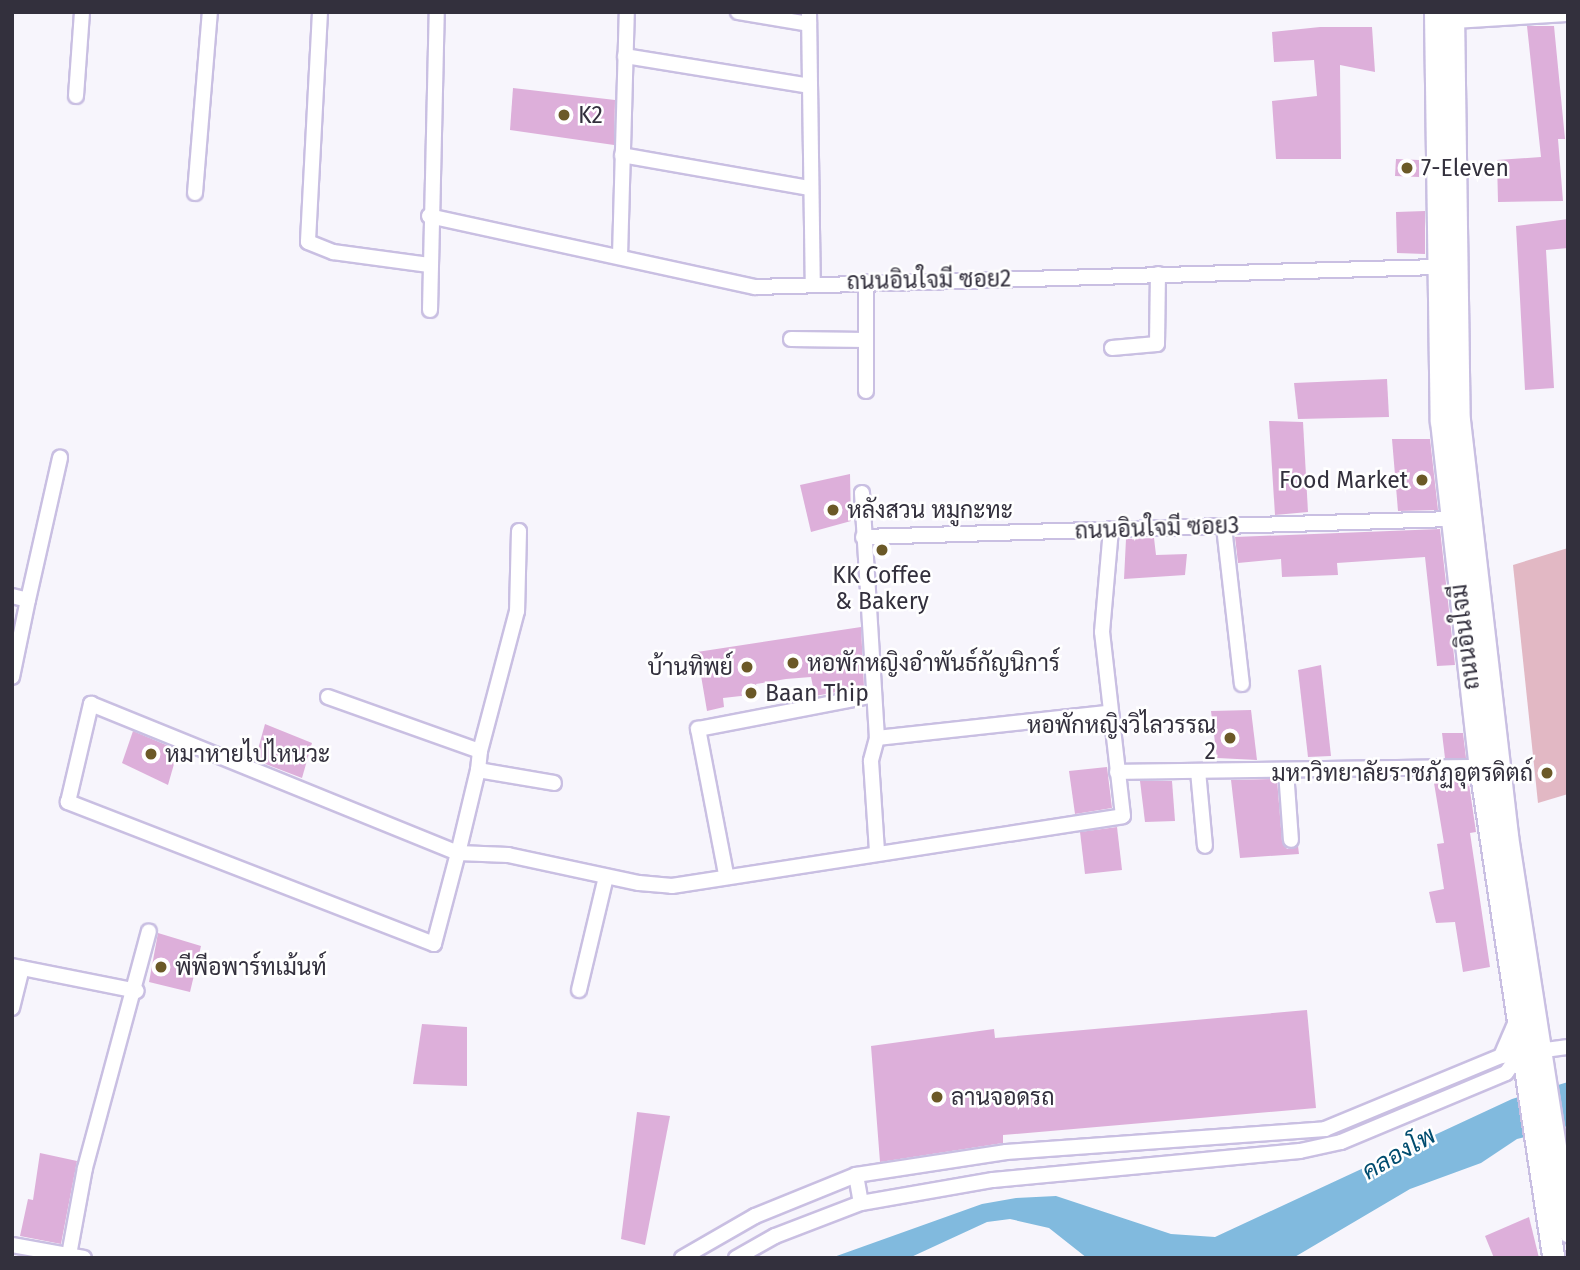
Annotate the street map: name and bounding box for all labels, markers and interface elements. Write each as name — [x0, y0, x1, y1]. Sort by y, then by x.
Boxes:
place label: K2 — [578, 101, 603, 129]
marker: K2 — [556, 107, 572, 123]
place label: 7-Eleven — [1421, 154, 1509, 182]
marker: 7-Eleven — [1399, 160, 1415, 176]
street label: ถนนอินใจมี ซอย2 — [846, 265, 1012, 295]
place label: Food Market — [1279, 466, 1408, 494]
marker: Food Market — [1414, 472, 1430, 488]
place label: หลังสวน หมูกะทะ — [847, 496, 1013, 524]
marker: หลังสวน หมูกะทะ — [825, 502, 841, 518]
street label: ถนนอินใจมี ซอย3 — [1074, 511, 1240, 545]
marker: KK Coffee & Bakery — [874, 542, 890, 558]
place label: KK Coffee & Bakery — [832, 561, 932, 615]
street label: ถนนอินใจมี — [1445, 583, 1485, 691]
place label: หอพักหญิงอำพันธ์กัญนิการ์ — [807, 649, 1060, 677]
place label: บ้านทิพย์ — [648, 653, 733, 681]
marker: หอพักหญิงอำพันธ์กัญนิการ์ — [785, 655, 801, 671]
marker: บ้านทิพย์ — [739, 659, 755, 675]
place label: Baan Thip — [765, 679, 869, 707]
marker: Baan Thip — [743, 685, 759, 701]
place label: หอพักหญิงวิไลวรรณ 2 — [1027, 711, 1216, 765]
marker: หอพักหญิงวิไลวรรณ 2 — [1222, 730, 1238, 746]
place label: หมาหายไปไหนวะ — [165, 740, 330, 768]
marker: หมาหายไปไหนวะ — [143, 746, 159, 762]
place label: มหาวิทยาลัยราชภัฏอุตรดิตถ์ — [1271, 759, 1533, 787]
marker: มหาวิทยาลัยราชภัฏอุตรดิตถ์ — [1539, 765, 1555, 781]
place label: พีพีอพาร์ทเม้นท์ — [175, 953, 327, 981]
marker: พีพีอพาร์ทเม้นท์ — [153, 959, 169, 975]
place label: ลานจอดรถ — [951, 1083, 1055, 1111]
marker: ลานจอดรถ — [929, 1089, 945, 1105]
water label: คลองโพ — [1357, 1122, 1441, 1186]

